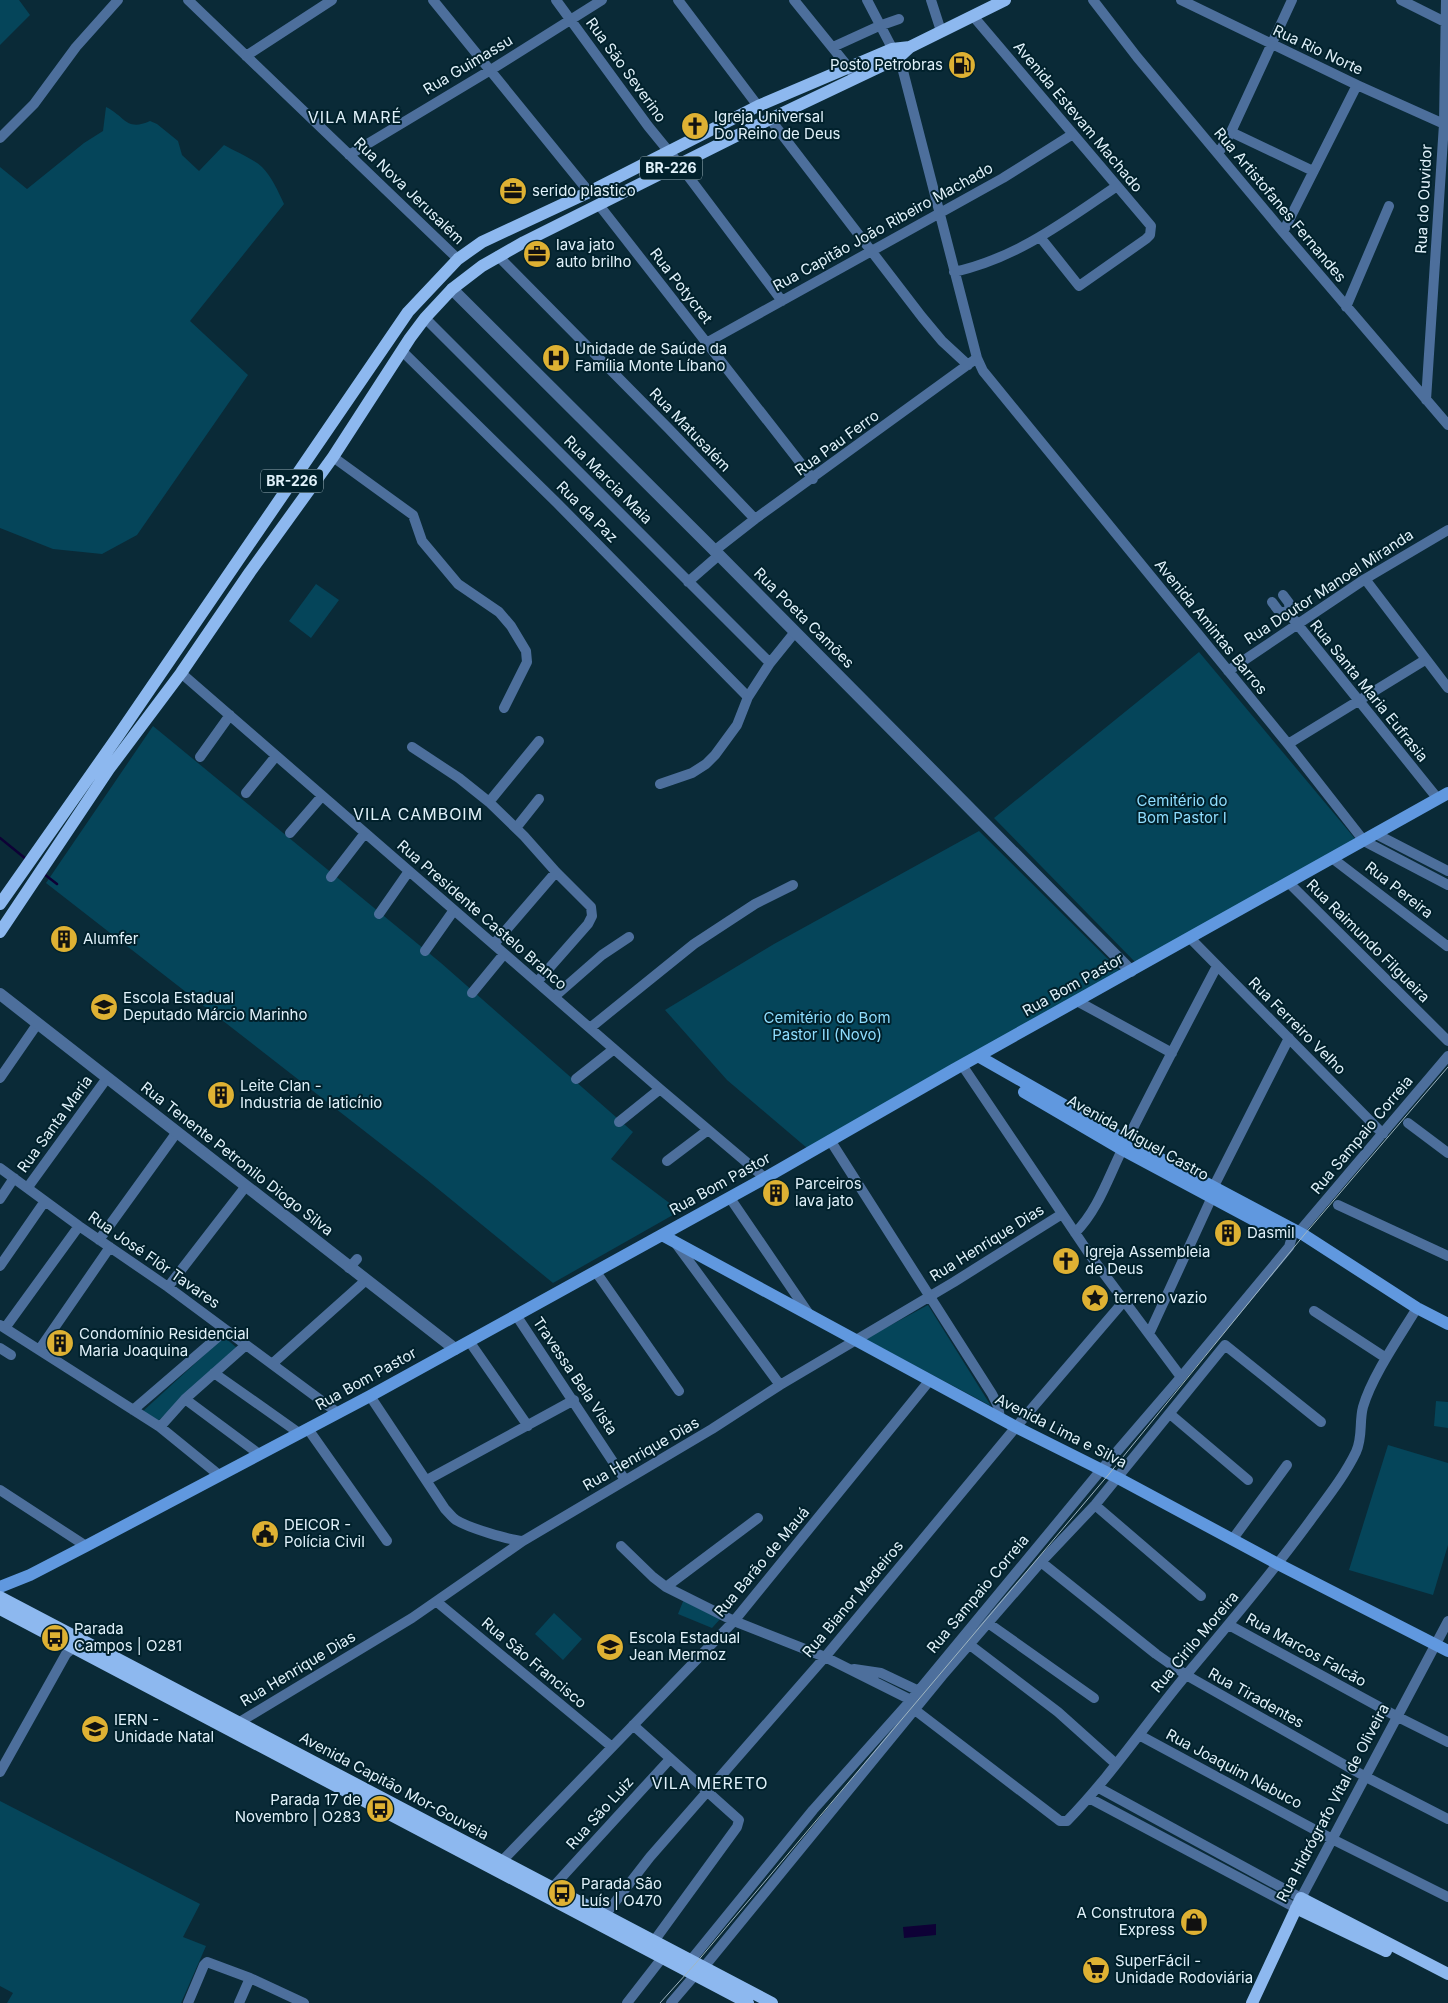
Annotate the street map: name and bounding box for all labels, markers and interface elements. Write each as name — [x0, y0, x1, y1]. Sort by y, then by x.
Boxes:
street label: Rua São Severino — [582, 14, 671, 126]
street label: Rua Rio Norte — [1270, 20, 1366, 79]
street label: Rua Guimassu — [420, 30, 516, 99]
street label: Avenida Estevam Machado — [1010, 37, 1147, 196]
fuel station icon: Posto Petrobras — [947, 50, 977, 80]
place label: Posto Petrobras — [830, 55, 943, 74]
district label: VILA MARÉ — [308, 107, 402, 127]
place label: Igreja Universal Do Reino de Deus — [714, 107, 841, 143]
church icon: Igreja Universal Do Reino de Deus — [680, 111, 710, 141]
street label: Rua Artistofanes Fernandes — [1210, 124, 1351, 286]
street label: Rua Nova Jerusalém — [350, 133, 468, 248]
street label: Rua do Ouvidor — [1411, 143, 1436, 254]
road number: BR-226 — [640, 156, 702, 180]
street label: Rua Capitão João Ribeiro Machado — [769, 158, 996, 295]
office icon: serido plastico — [498, 176, 528, 206]
place label: serido plastico — [532, 181, 636, 200]
place label: lava jato auto brilho — [556, 235, 631, 271]
office icon: lava jato auto brilho — [522, 239, 552, 269]
street label: Rua Potycret — [646, 244, 717, 327]
place label: Unidade de Saúde da Família Monte Líbano — [575, 339, 727, 375]
hospital icon: Unidade de Saúde da Família Monte Líbano — [541, 343, 571, 373]
street label: Rua Matusalém — [646, 384, 735, 475]
street label: Rua Pau Ferro — [791, 406, 883, 480]
street label: Rua Marcia Maia — [560, 431, 657, 528]
road number: BR-226 — [261, 470, 323, 492]
street label: Rua da Paz — [553, 477, 622, 546]
street label: Rua Doutor Manoel Miranda — [1241, 525, 1417, 648]
street label: Avenida Amintas Barros — [1151, 555, 1272, 698]
street label: Rua Poeta Camões — [750, 563, 859, 672]
street label: Rua Santa Maria Eufrasia — [1306, 616, 1433, 766]
park label: Cemitério do Bom Pastor I — [1137, 791, 1227, 827]
district label: VILA CAMBOIM — [353, 804, 483, 824]
street label: Rua Presidente Castelo Branco — [393, 836, 571, 994]
street label: Rua Pereira — [1361, 857, 1437, 922]
street label: Rua Raimundo Filgueira — [1303, 875, 1434, 1006]
building icon: Alumfer — [49, 924, 79, 954]
place label: Alumfer — [83, 929, 139, 948]
street label: Rua Bom Pastor — [1019, 949, 1127, 1020]
street label: Rua Ferreiro Velho — [1245, 973, 1350, 1078]
place label: Escola Estadual Deputado Márcio Marinho — [123, 988, 307, 1024]
school or university icon: Escola Estadual Deputado Márcio Marinho — [89, 992, 119, 1022]
park label: Cemitério do Bom Pastor II (Novo) — [763, 1008, 891, 1044]
street label: Rua Santa Maria — [13, 1071, 96, 1176]
street label: Rua Sampaio Correia — [1306, 1072, 1417, 1198]
place label: Leite Clan - Industria de laticínio — [240, 1076, 382, 1112]
street label: Rua Tenente Petronilo Diogo Silva — [137, 1078, 337, 1240]
building icon: Leite Clan - Industria de laticínio — [206, 1080, 236, 1110]
street label: Avenida Miguel Castro — [1064, 1091, 1212, 1184]
street label: Rua Bom Pastor — [666, 1148, 774, 1219]
place label: Parceiros lava jato — [795, 1174, 862, 1210]
building icon: Parceiros lava jato — [761, 1178, 791, 1208]
street label: Rua Henrique Dias — [926, 1200, 1047, 1285]
street label: Rua José Flôr Tavares — [85, 1207, 224, 1312]
building icon: Dasmil — [1213, 1218, 1243, 1248]
place label: Dasmil — [1247, 1223, 1295, 1242]
place label: Igreja Assembleia de Deus — [1085, 1242, 1210, 1278]
church icon: Igreja Assembleia de Deus — [1051, 1246, 1081, 1276]
place icon: terreno vazio — [1080, 1283, 1110, 1313]
place label: terreno vazio — [1114, 1288, 1207, 1307]
street label: Travessa Bela Vista — [529, 1313, 622, 1438]
place label: Condomínio Residencial Maria Joaquina — [79, 1324, 249, 1360]
building icon: Condomínio Residencial Maria Joaquina — [45, 1328, 75, 1358]
street label: Rua Bom Pastor — [312, 1343, 420, 1414]
street label: Avenida Lima e Silva — [992, 1389, 1130, 1472]
street label: Rua Henrique Dias — [579, 1412, 702, 1495]
street label: Rua Barão de Mauá — [710, 1503, 813, 1621]
place label: DEICOR - Polícia Civil — [284, 1515, 365, 1551]
public building icon: DEICOR - Polícia Civil — [250, 1519, 280, 1549]
street label: Rua Sampaio Correia — [922, 1531, 1033, 1657]
street label: Rua Bianor Medeiros — [798, 1536, 907, 1661]
street label: Rua Cirilo Moreira — [1147, 1587, 1243, 1696]
street label: Rua Marcos Falcão — [1243, 1609, 1370, 1691]
street label: Rua São Francisco — [478, 1613, 591, 1712]
place label: Parada Campos | O281 — [74, 1619, 182, 1655]
bus stop icon: Parada Campos | O281 — [40, 1623, 70, 1653]
street label: Rua Henrique Dias — [237, 1627, 359, 1711]
place label: Escola Estadual Jean Mermoz — [629, 1628, 740, 1664]
school or university icon: Escola Estadual Jean Mermoz — [595, 1632, 625, 1662]
street label: Rua Tiradentes — [1205, 1663, 1308, 1732]
street label: Rua Hidrógrafo Vital de Oliveira — [1272, 1700, 1393, 1905]
place label: IERN - Unidade Natal — [114, 1710, 214, 1746]
school or university icon: IERN - Unidade Natal — [80, 1714, 110, 1744]
street label: Rua Joaquim Nabuco — [1163, 1725, 1306, 1813]
street label: Avenida Capitão Mor-Gouveia — [296, 1727, 492, 1844]
street label: Rua São Luiz — [562, 1772, 637, 1853]
district label: VILA MERETO — [652, 1773, 769, 1793]
place label: Parada 17 de Novembro | O283 — [235, 1790, 361, 1826]
bus stop icon: Parada 17 de Novembro | O283 — [365, 1794, 395, 1824]
place label: Parada São Luís | O470 — [581, 1874, 662, 1910]
bus stop icon: Parada São Luís | O470 — [547, 1878, 577, 1908]
place label: A Construtora Express — [1076, 1903, 1175, 1939]
shop icon: A Construtora Express — [1179, 1907, 1209, 1937]
place label: SuperFácil - Unidade Rodoviária — [1115, 1951, 1253, 1987]
supermarket icon: SuperFácil - Unidade Rodoviária — [1081, 1955, 1111, 1985]

